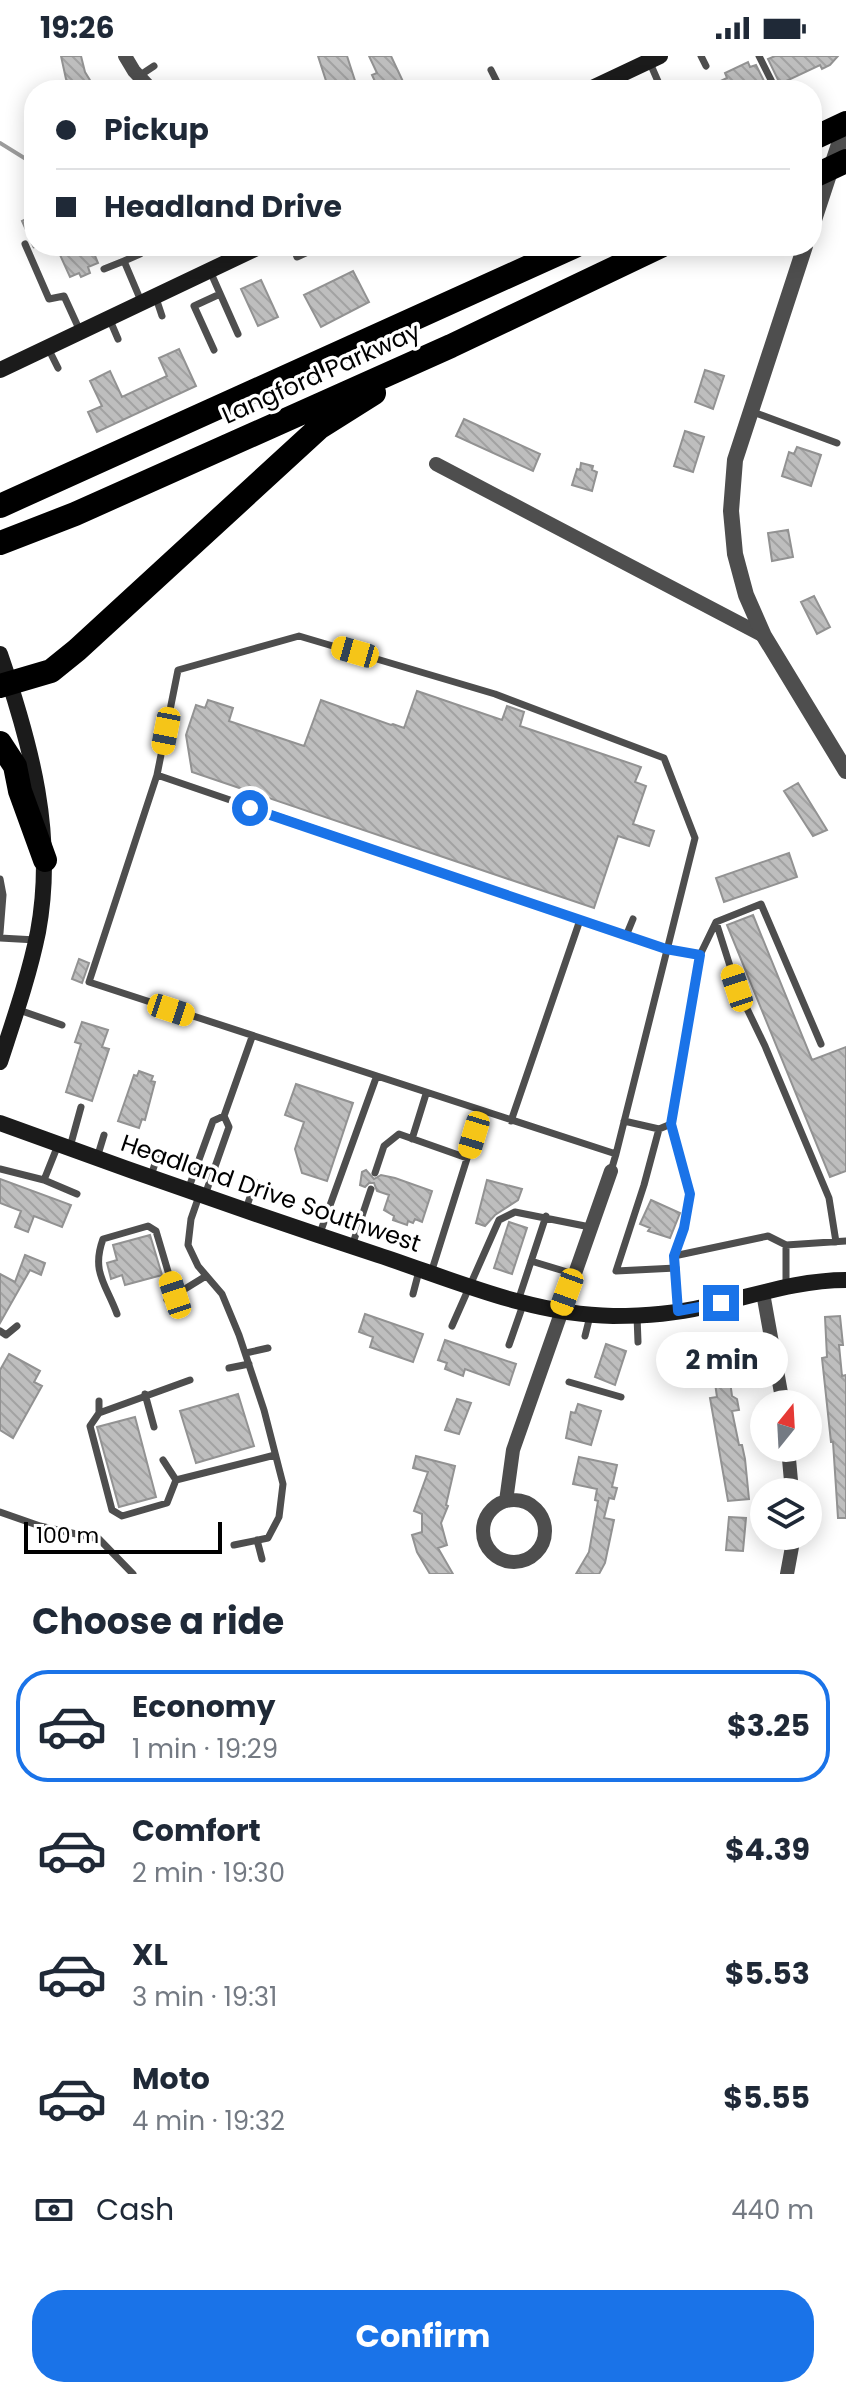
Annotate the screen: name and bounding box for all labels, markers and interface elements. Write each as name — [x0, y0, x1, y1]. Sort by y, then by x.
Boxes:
text: 19:26 — [40, 6, 115, 49]
text: Pickup — [104, 108, 209, 151]
text: Headland Drive — [104, 185, 342, 228]
street label: Langford Parkway — [217, 314, 426, 432]
car — [329, 634, 381, 670]
car — [150, 705, 182, 757]
route start — [232, 790, 268, 826]
car — [718, 961, 756, 1015]
car — [144, 991, 198, 1029]
car — [456, 1109, 492, 1161]
street label: Headland Drive Southwest — [117, 1126, 425, 1260]
car — [548, 1265, 586, 1319]
car — [156, 1268, 194, 1322]
route end — [703, 1285, 739, 1321]
callout: 2 min — [655, 1331, 787, 1387]
text: 2 min — [685, 1342, 759, 1378]
north arrow — [750, 1390, 822, 1462]
map controls — [750, 1390, 822, 1550]
button: layers — [750, 1478, 822, 1550]
scale bar — [24, 1518, 222, 1554]
text: 100 m — [36, 1520, 99, 1551]
text: Choose a ride — [32, 1596, 284, 1647]
text: Economy — [132, 1685, 276, 1728]
icon: car — [36, 1690, 108, 1762]
text: $3.25 — [727, 1704, 810, 1747]
text: 1 min · 19:29 — [132, 1731, 278, 1767]
text: Comfort — [132, 1809, 261, 1852]
icon: car — [36, 1814, 108, 1886]
text: $4.39 — [725, 1828, 810, 1871]
text: 2 min · 19:30 — [132, 1855, 285, 1891]
text: XL — [132, 1933, 168, 1976]
icon: car — [36, 1938, 108, 2010]
text: $5.53 — [725, 1952, 810, 1995]
text: 3 min · 19:31 — [132, 1979, 277, 2015]
text: Moto — [132, 2057, 210, 2100]
icon: car — [36, 2062, 108, 2134]
text: $5.55 — [723, 2076, 810, 2119]
text: 4 min · 19:32 — [132, 2103, 285, 2139]
icon: cash — [32, 2188, 76, 2232]
text: Cash — [96, 2188, 174, 2231]
text: 440 m — [731, 2192, 814, 2228]
button: Confirm — [32, 2290, 814, 2382]

